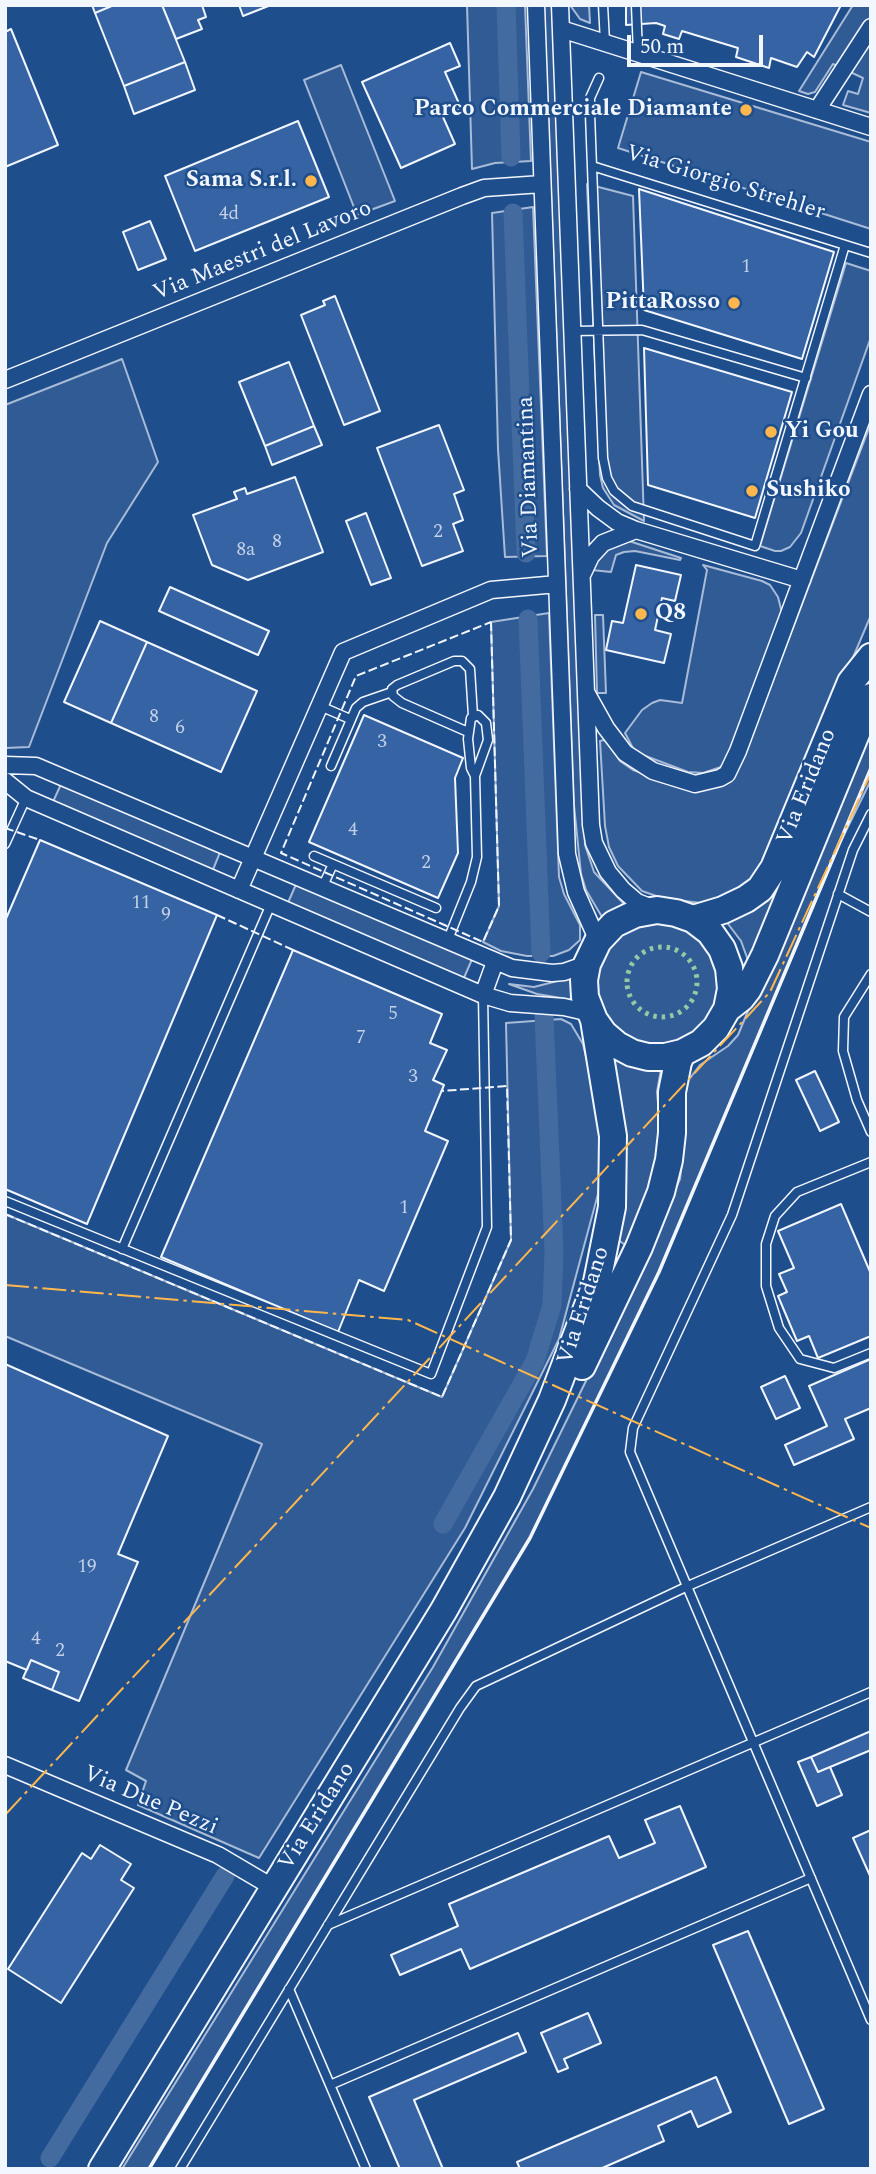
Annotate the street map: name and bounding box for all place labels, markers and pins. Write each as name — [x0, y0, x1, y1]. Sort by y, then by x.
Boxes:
place label: Parco Commerciale Diamante — [414, 96, 732, 124]
marker: Parco Commerciale Diamante — [738, 102, 754, 118]
place label: Sama S.r.l. — [186, 167, 297, 195]
marker: Sama S.r.l. — [303, 173, 319, 189]
place label: PittaRosso — [605, 289, 720, 317]
marker: PittaRosso — [726, 295, 742, 311]
place label: Yi Gou — [785, 418, 859, 446]
marker: Yi Gou — [763, 424, 779, 440]
place label: Sushiko — [766, 477, 851, 505]
marker: Sushiko — [744, 483, 760, 499]
place label: Q8 — [655, 600, 686, 628]
marker: Q8 — [633, 606, 649, 622]

